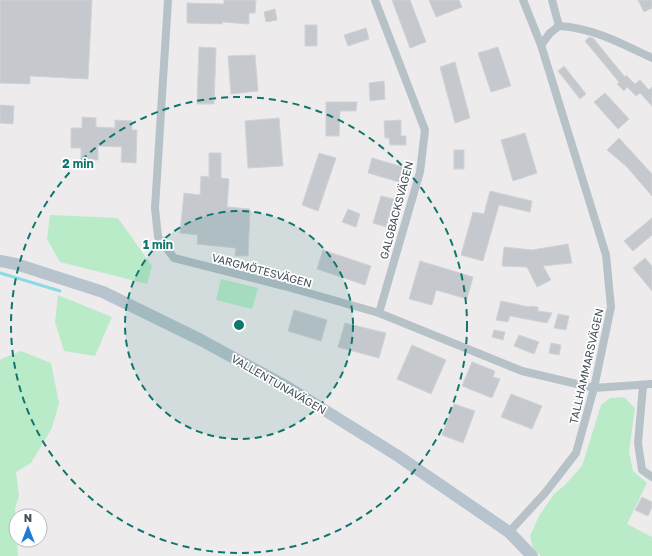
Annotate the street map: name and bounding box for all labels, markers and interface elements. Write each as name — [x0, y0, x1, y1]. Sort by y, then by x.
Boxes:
text: 2 min — [62, 156, 94, 171]
street label: GALGBACKSVÄGEN — [377, 160, 415, 260]
text: 1 min — [143, 237, 173, 252]
street label: VARGMÖTESVÄGEN — [211, 250, 313, 290]
street label: TALLHAMMARSVÄGEN — [566, 307, 606, 425]
centre of rings — [232, 318, 246, 332]
street label: VALLENTUNAVÄGEN — [229, 352, 329, 416]
north arrow — [8, 508, 48, 548]
text: N — [24, 511, 32, 524]

